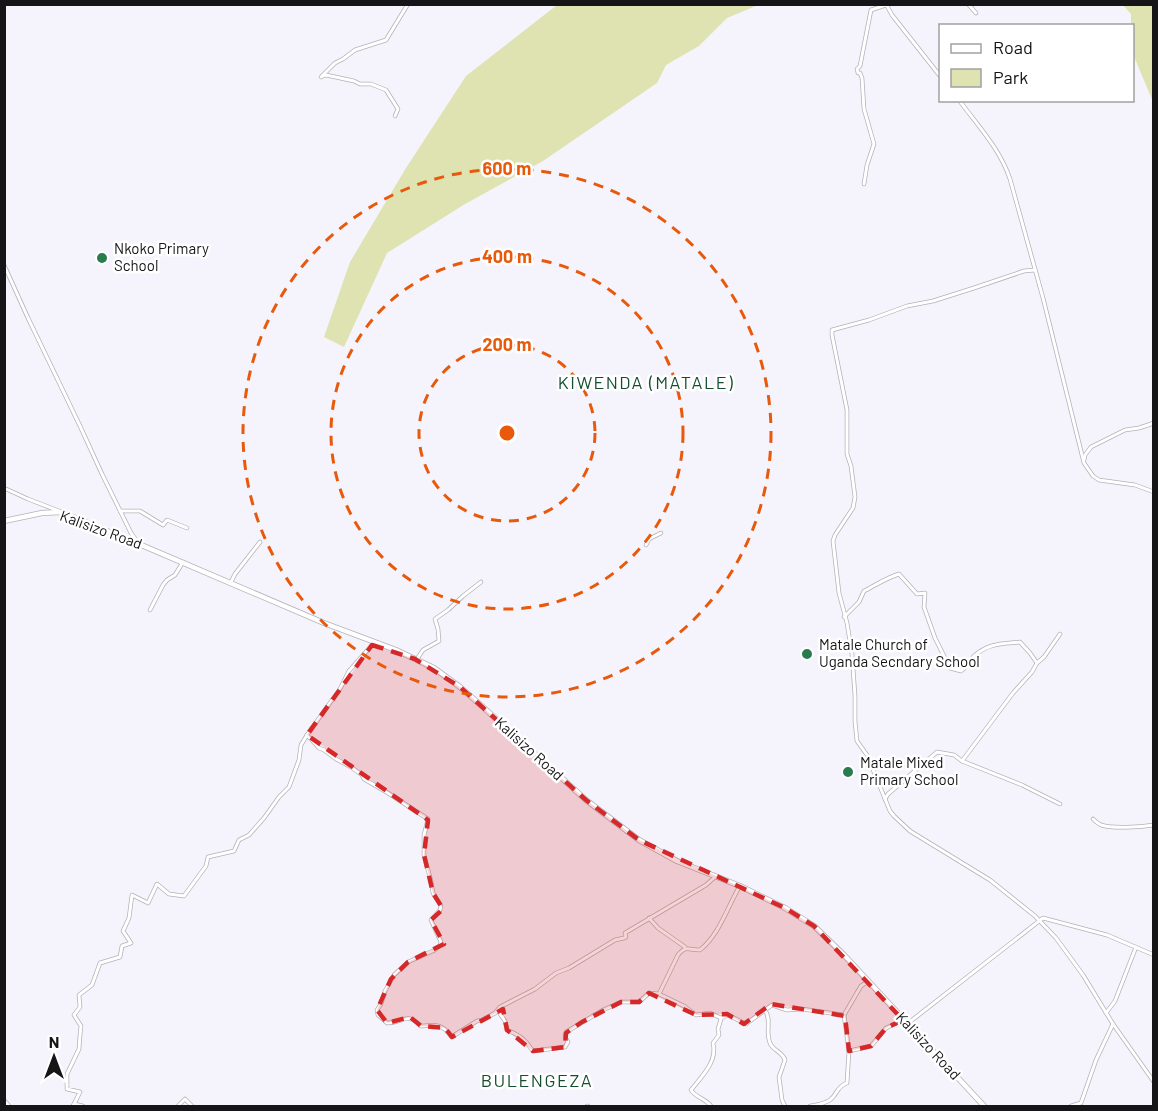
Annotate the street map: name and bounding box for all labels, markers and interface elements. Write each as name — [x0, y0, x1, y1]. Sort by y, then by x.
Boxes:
legend — [939, 24, 1134, 102]
text: Road — [993, 36, 1033, 58]
text: Park — [993, 66, 1028, 88]
text: 600 m — [483, 157, 531, 179]
place label: Nkoko Primary School — [114, 239, 209, 274]
text: 400 m — [482, 245, 532, 267]
marker: Nkoko Primary School — [95, 251, 109, 265]
text: 200 m — [482, 333, 532, 355]
district label: KIWENDA (MATALE) — [558, 371, 734, 393]
centre of rings — [497, 423, 517, 443]
street label: Kalisizo Road — [58, 506, 145, 552]
place label: Matale Church of Uganda Secndary School — [819, 635, 980, 670]
marker: Matale Church of Uganda Secndary School — [800, 647, 814, 661]
street label: Kalisizo Road — [492, 713, 568, 784]
place label: Matale Mixed Primary School — [860, 753, 958, 788]
marker: Matale Mixed Primary School — [841, 765, 855, 779]
street label: Kalisizo Road — [893, 1008, 965, 1083]
north arrow — [24, 1027, 84, 1087]
text: N — [49, 1032, 59, 1051]
district label: BULENGEZA — [481, 1069, 593, 1091]

